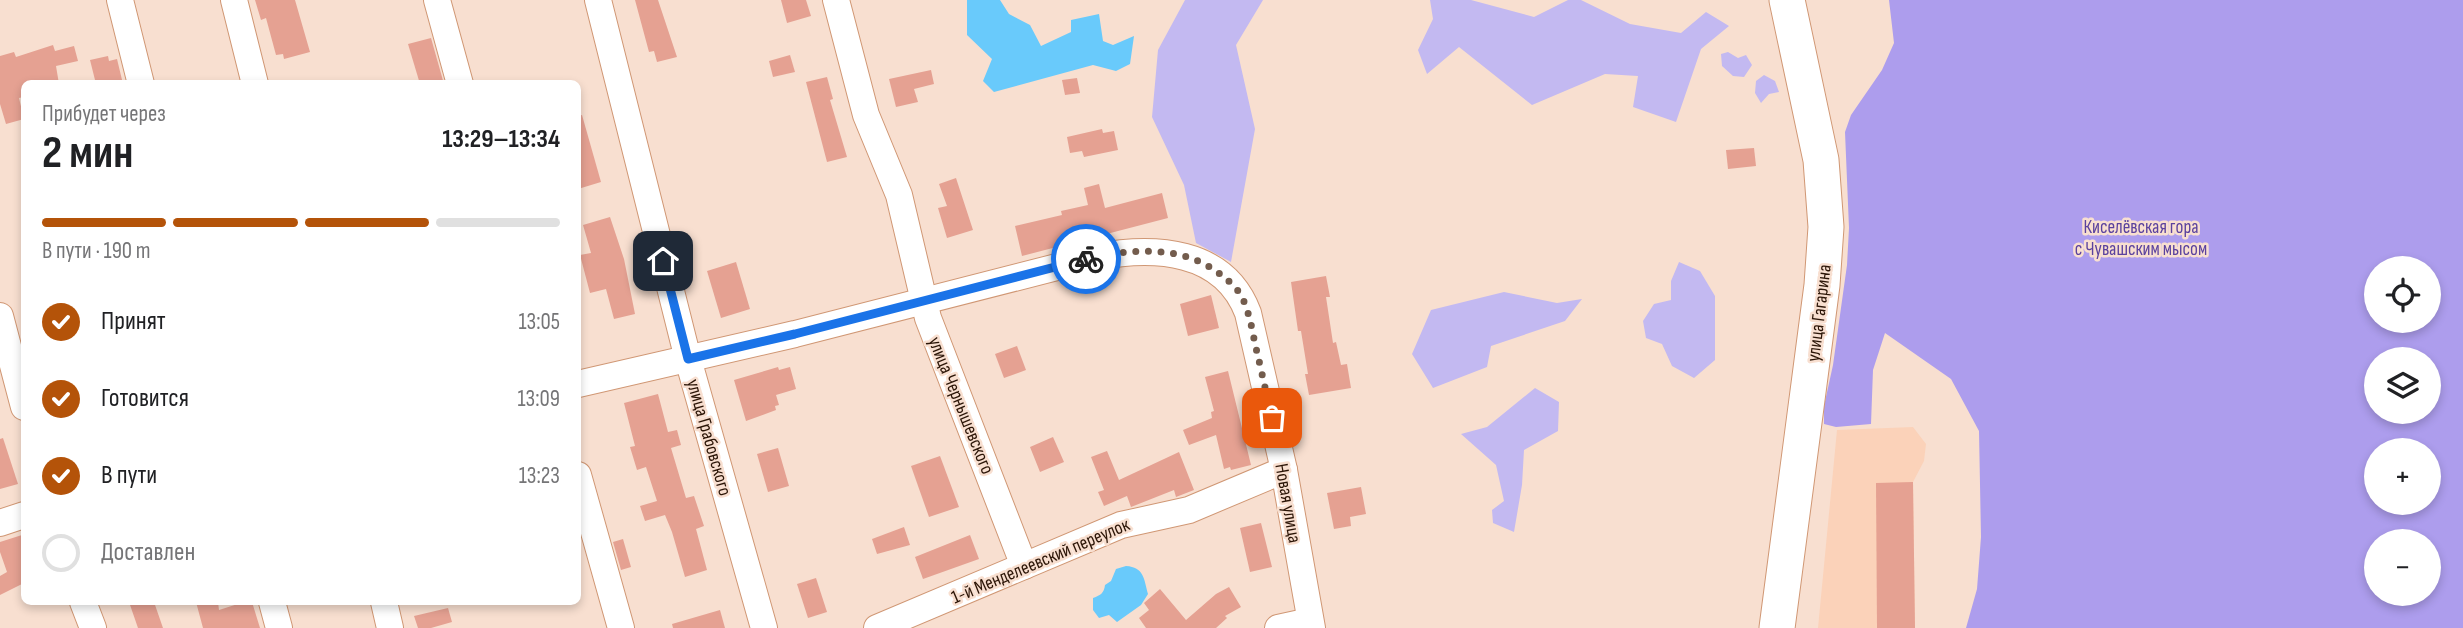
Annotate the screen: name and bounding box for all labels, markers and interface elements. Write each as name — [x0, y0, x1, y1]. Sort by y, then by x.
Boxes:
text: Прибудет через — [42, 100, 166, 128]
text: 13:29–13:34 — [442, 124, 560, 155]
text: 2 мин — [42, 126, 133, 181]
park label: Киселёвская гора с Чувашским мысом — [2075, 216, 2207, 261]
courier — [1051, 224, 1121, 294]
pin — [633, 231, 693, 291]
text: В пути · 190 m — [42, 237, 151, 265]
icon: bike — [1067, 240, 1105, 278]
icon: home — [644, 242, 682, 280]
map controls — [2364, 256, 2441, 606]
button: locate — [2364, 256, 2441, 333]
street label: улица Гагарина — [1802, 263, 1837, 363]
icon: check — [42, 303, 80, 341]
text: Принят — [101, 306, 166, 337]
text: 13:05 — [519, 308, 560, 336]
street label: улица Чернышевского — [923, 334, 999, 478]
button: layers — [2364, 347, 2441, 424]
street label: улица Грабовского — [681, 376, 736, 498]
icon: check — [42, 380, 80, 418]
text: Готовится — [101, 383, 189, 414]
text: 13:09 — [518, 385, 560, 413]
pin — [1242, 388, 1302, 448]
icon: bag — [1253, 399, 1291, 437]
button: + — [2364, 438, 2441, 515]
icon: check — [42, 457, 80, 495]
text: В пути — [101, 460, 157, 491]
text: 13:23 — [519, 462, 560, 490]
street label: Новая улица — [1269, 462, 1306, 545]
street label: 1-й Менделеевский переулок — [948, 513, 1134, 609]
button: − — [2364, 529, 2441, 606]
text: Доставлен — [101, 537, 195, 568]

